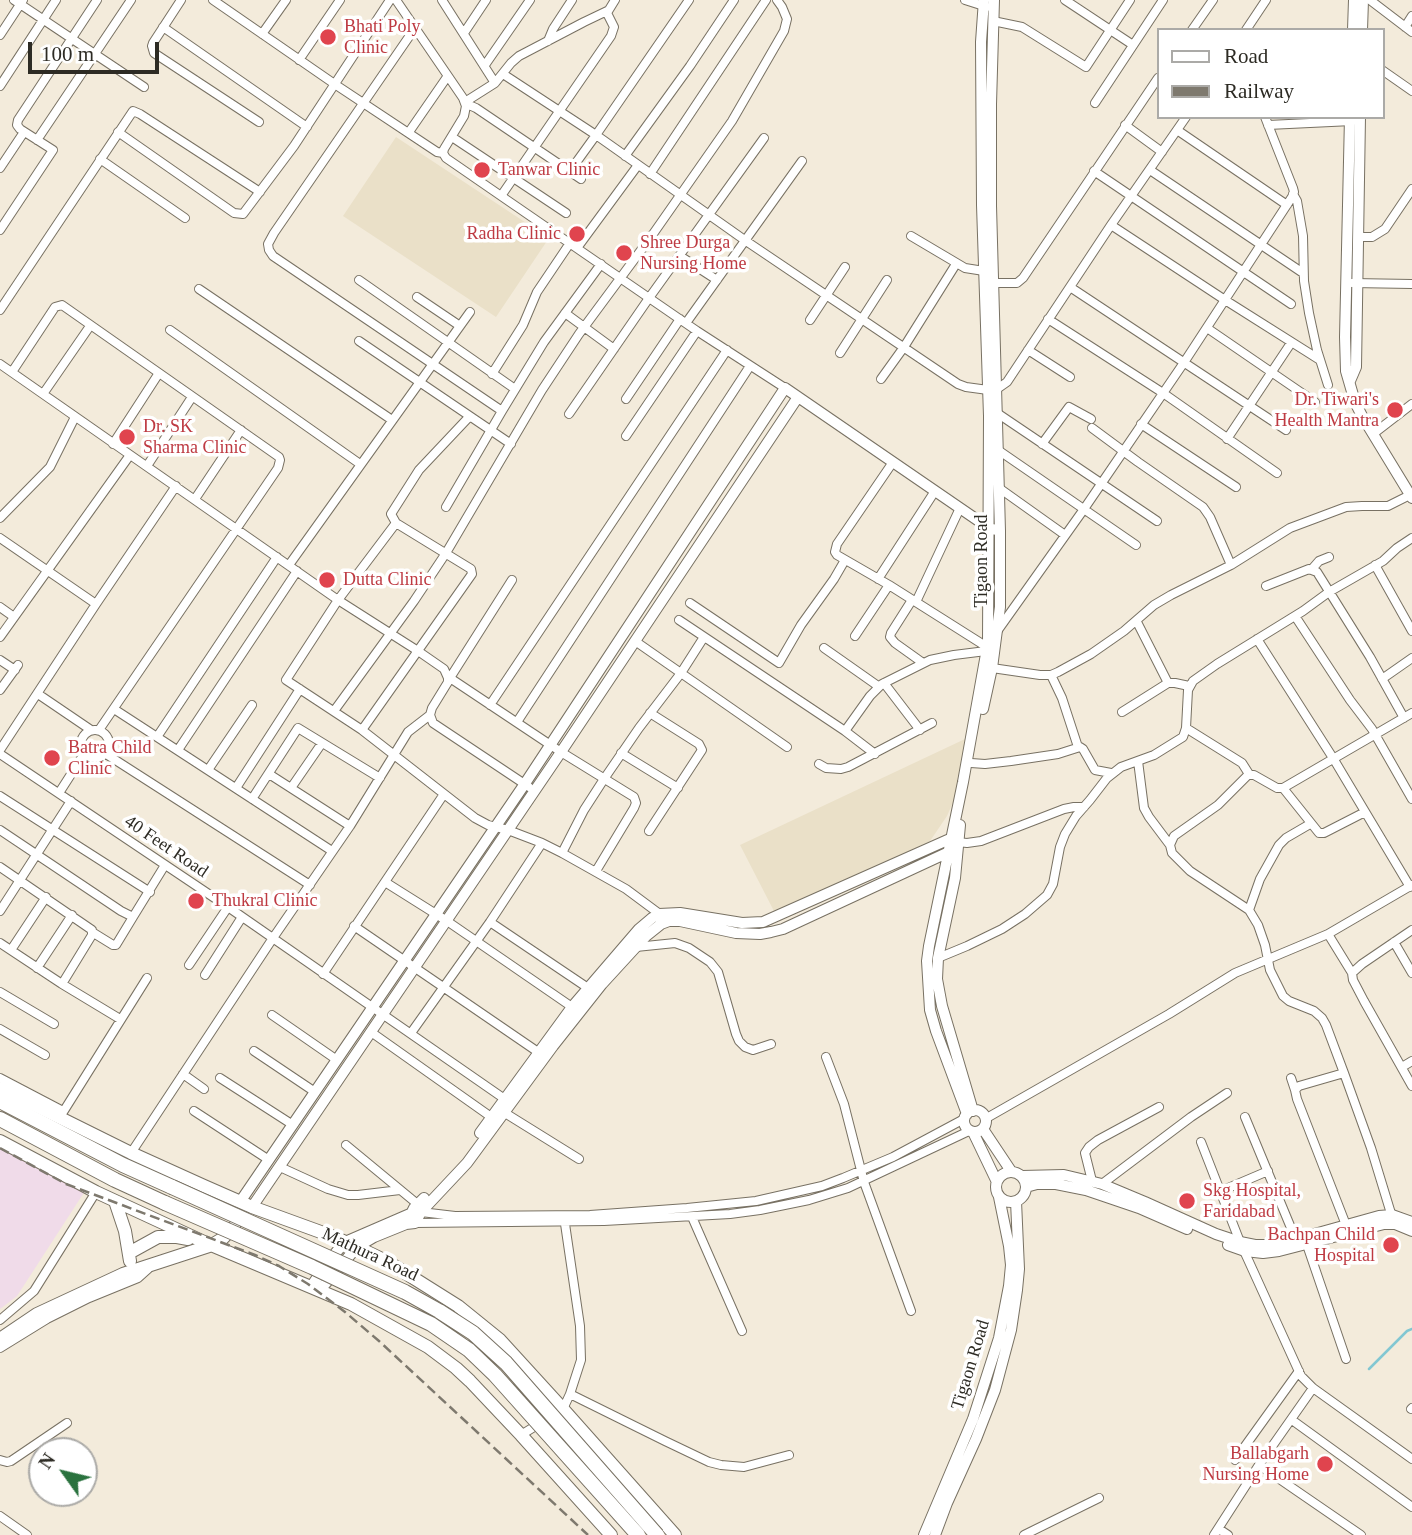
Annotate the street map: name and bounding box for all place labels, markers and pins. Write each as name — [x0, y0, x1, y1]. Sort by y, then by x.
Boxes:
place label: Bhati Poly Clinic — [344, 16, 421, 58]
marker: Bhati Poly Clinic — [318, 27, 338, 47]
place label: Tanwar Clinic — [498, 159, 600, 181]
marker: Tanwar Clinic — [472, 160, 492, 180]
place label: Radha Clinic — [467, 223, 561, 245]
marker: Radha Clinic — [567, 224, 587, 244]
place label: Shree Durga Nursing Home — [640, 232, 746, 274]
marker: Shree Durga Nursing Home — [614, 243, 634, 263]
place label: Dr. Tiwari's Health Mantra — [1275, 389, 1379, 432]
marker: Dr. Tiwari's Health Mantra — [1385, 400, 1405, 420]
place label: Dr. SK Sharma Clinic — [143, 416, 246, 458]
marker: Dr. SK Sharma Clinic — [117, 427, 137, 447]
place label: Dutta Clinic — [343, 569, 431, 591]
marker: Dutta Clinic — [317, 570, 337, 590]
place label: Batra Child Clinic — [68, 737, 151, 780]
marker: Batra Child Clinic — [42, 748, 62, 768]
place label: Thukral Clinic — [212, 890, 317, 912]
marker: Thukral Clinic — [186, 891, 206, 911]
place label: Skg Hospital, Faridabad — [1203, 1180, 1301, 1222]
marker: Skg Hospital, Faridabad — [1177, 1191, 1197, 1211]
place label: Bachpan Child Hospital — [1268, 1224, 1375, 1266]
marker: Bachpan Child Hospital — [1381, 1235, 1401, 1255]
place label: Ballabgarh Nursing Home — [1203, 1443, 1309, 1486]
marker: Ballabgarh Nursing Home — [1315, 1454, 1335, 1474]

